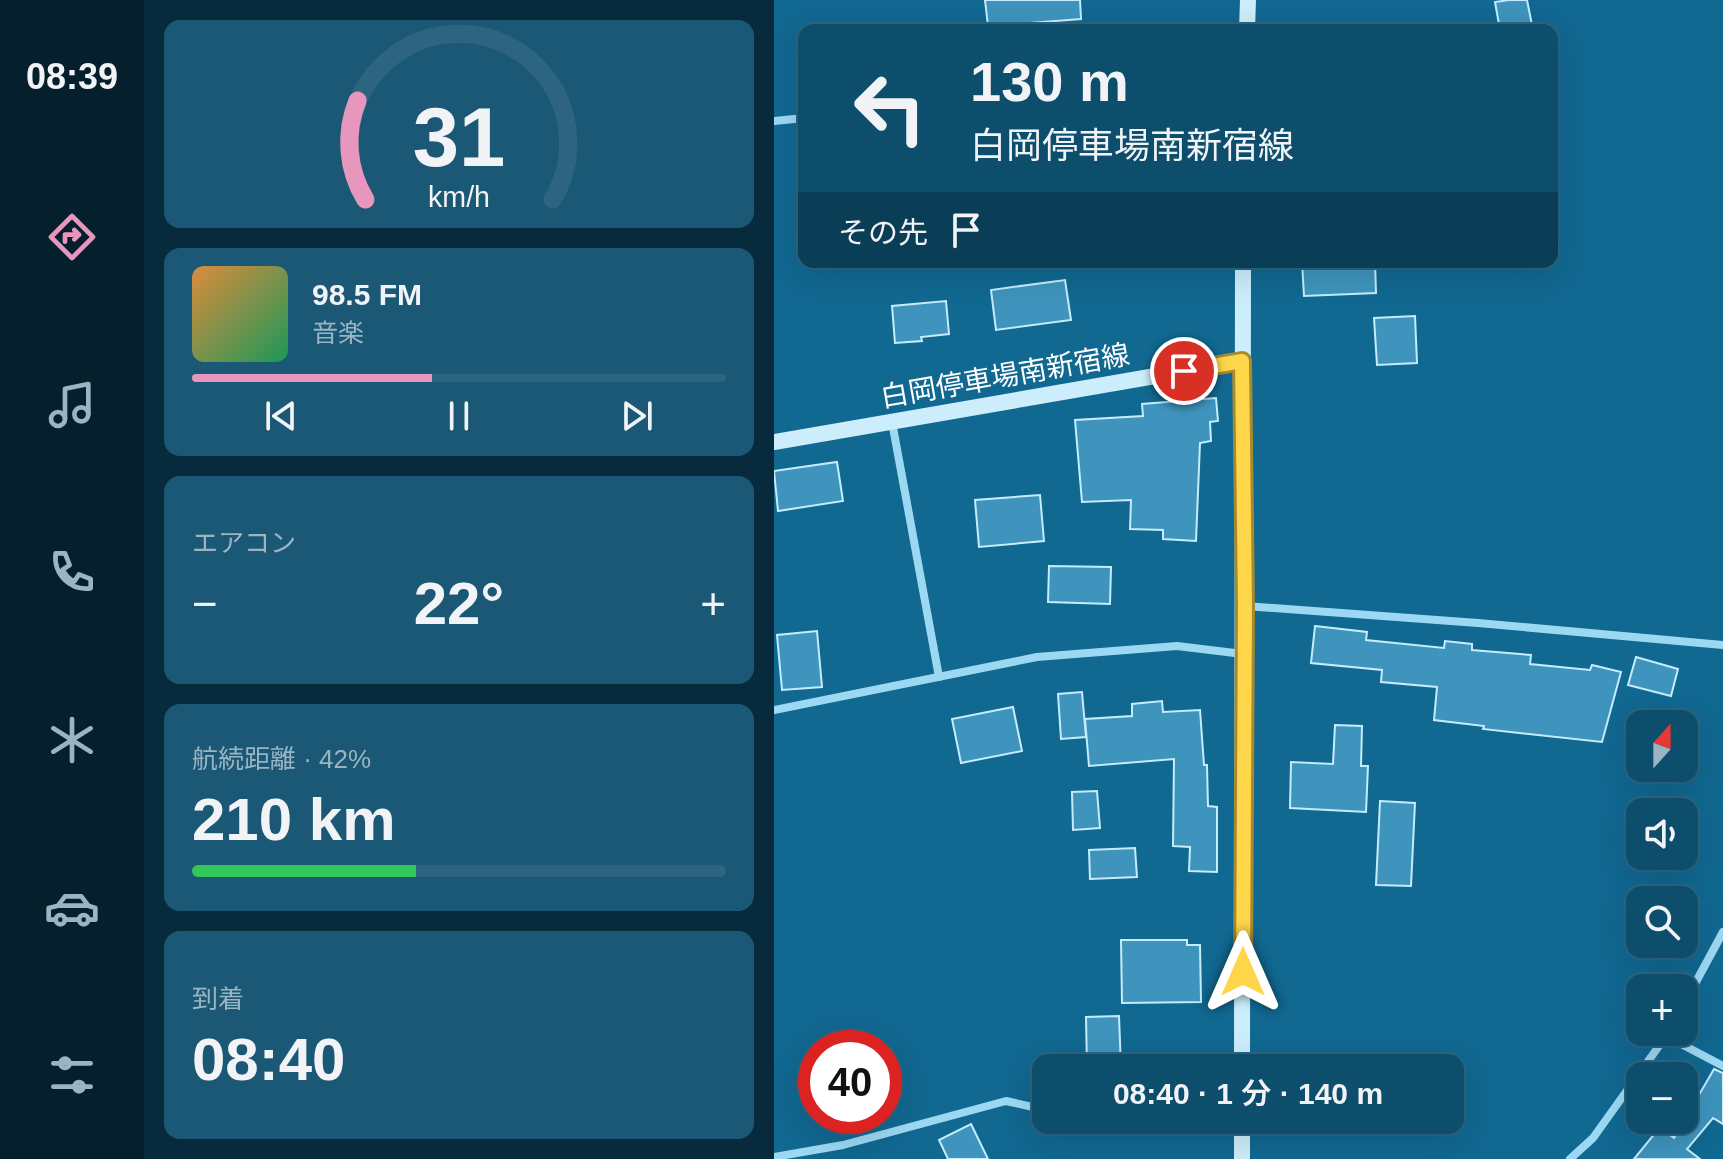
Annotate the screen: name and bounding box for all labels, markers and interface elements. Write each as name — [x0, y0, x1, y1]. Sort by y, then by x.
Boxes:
text: 130 m — [970, 50, 1129, 113]
text: 08:39 — [26, 56, 118, 97]
icon: left — [838, 56, 942, 160]
text: 31 — [413, 91, 505, 184]
text: 白岡停車場南新宿線 — [970, 125, 1294, 166]
text: km/h — [428, 181, 490, 213]
icon: arrive — [944, 208, 988, 252]
icon: directions — [44, 209, 100, 265]
text: その先 — [838, 216, 928, 249]
text: 98.5 FM — [312, 278, 422, 311]
text: 音楽 — [312, 318, 364, 348]
pin — [1150, 337, 1218, 405]
street label: 白岡停車場南新宿線 — [878, 339, 1132, 413]
icon: arrive — [1162, 349, 1206, 393]
icon: music — [44, 377, 100, 433]
icon: previous — [259, 394, 303, 438]
icon: pause — [437, 394, 481, 438]
icon: next — [615, 394, 659, 438]
text: エアコン — [192, 528, 296, 558]
icon: phone — [44, 544, 100, 600]
text: 22° — [414, 570, 504, 637]
text: − — [192, 579, 218, 628]
text: + — [700, 579, 726, 628]
north arrow — [1626, 710, 1698, 782]
map controls — [1626, 710, 1698, 1134]
icon: climate — [44, 712, 100, 768]
text: 航続距離 · 42% — [192, 744, 371, 774]
text: 210 km — [192, 786, 396, 853]
button: sound — [1626, 798, 1698, 870]
icon: car — [44, 880, 100, 936]
button: search — [1626, 886, 1698, 958]
position arrow — [1201, 930, 1285, 1014]
button: + — [1626, 974, 1698, 1046]
text: 到着 — [192, 984, 244, 1014]
text: 08:40 — [192, 1026, 345, 1093]
speed limit sign: 40 — [798, 1030, 902, 1134]
icon: filters — [44, 1047, 100, 1103]
button: − — [1626, 1062, 1698, 1134]
text: 08:40 · 1 分 · 140 m — [1113, 1077, 1383, 1110]

